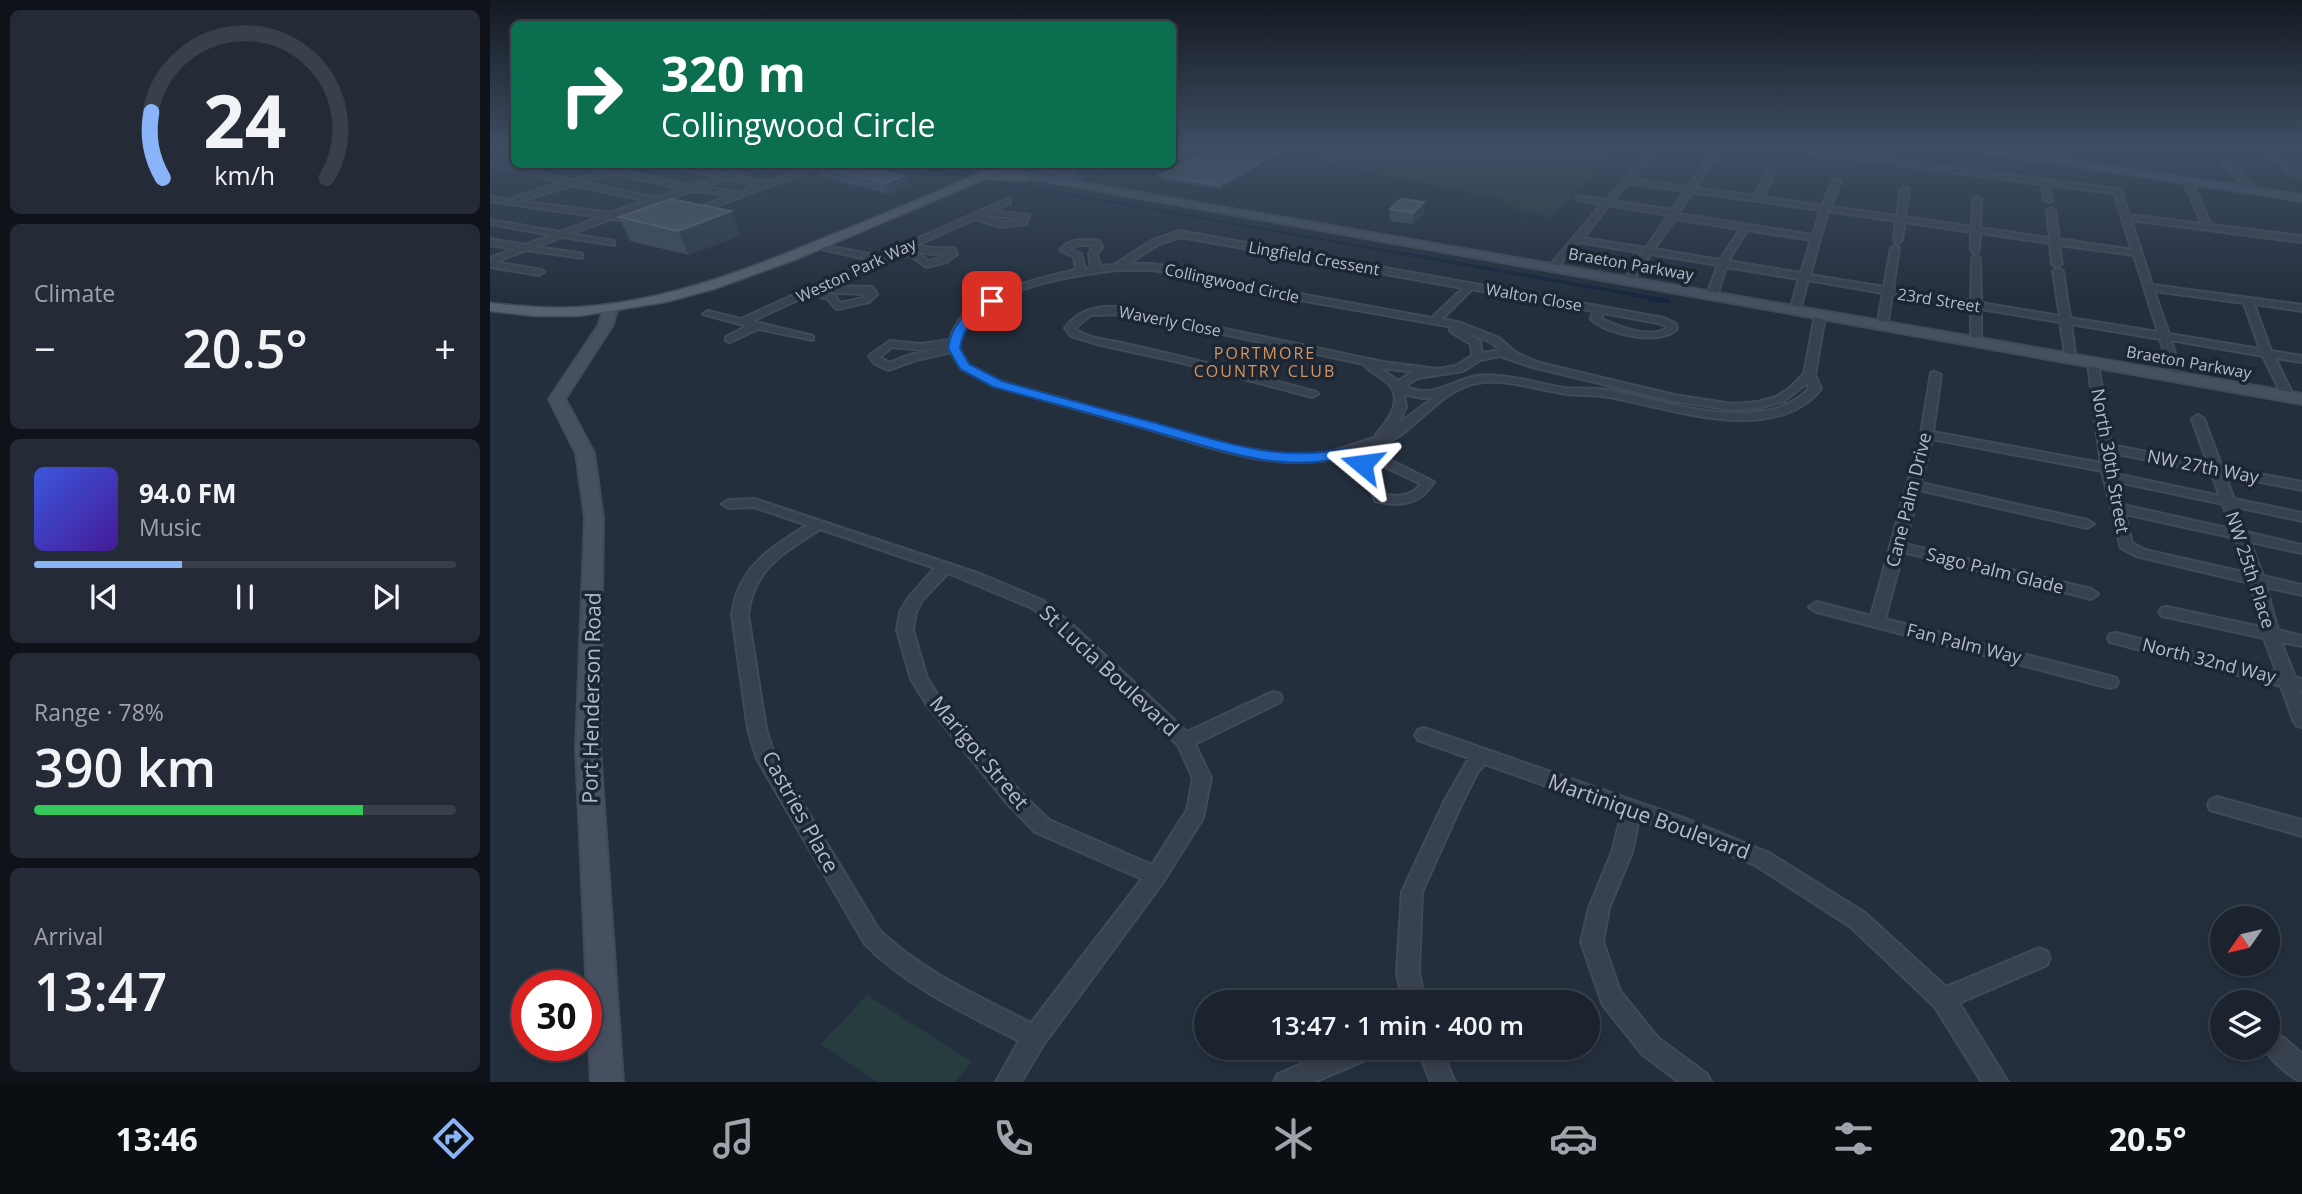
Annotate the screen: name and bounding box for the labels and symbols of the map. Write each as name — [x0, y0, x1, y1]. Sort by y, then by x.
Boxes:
street label: Weston Park Way — [792, 232, 920, 307]
street label: Lingfield Cressent — [1247, 236, 1382, 280]
street label: Braeton Parkway — [1567, 242, 1696, 286]
street label: Collingwood Circle — [1163, 258, 1301, 308]
pin — [962, 271, 1022, 331]
street label: Walton Close — [1484, 278, 1584, 316]
street label: 23rd Street — [1896, 283, 1982, 317]
street label: Waverly Close — [1117, 300, 1223, 342]
street label: Braeton Parkway — [2125, 340, 2254, 384]
district label: PORTMORE COUNTRY CLUB — [1194, 342, 1336, 382]
street label: North 30th Street — [2086, 386, 2136, 535]
position arrow — [1325, 427, 1399, 501]
street label: Cane Palm Drive — [1880, 430, 1936, 570]
street label: NW 27th Way — [2145, 443, 2262, 489]
street label: NW 25th Place — [2221, 508, 2281, 631]
street label: Sago Palm Glade — [1924, 541, 2066, 599]
street label: Port Henderson Road — [575, 592, 607, 804]
street label: St Lucia Boulevard — [1034, 598, 1185, 742]
street label: Fan Palm Way — [1904, 617, 2025, 669]
street label: North 32nd Way — [2140, 632, 2279, 688]
street label: Marigot Street — [924, 690, 1036, 815]
street label: Castries Place — [756, 746, 846, 877]
street label: Martinique Boulevard — [1545, 767, 1754, 866]
north arrow — [2210, 906, 2280, 976]
speed limit sign: 30 — [511, 970, 602, 1061]

